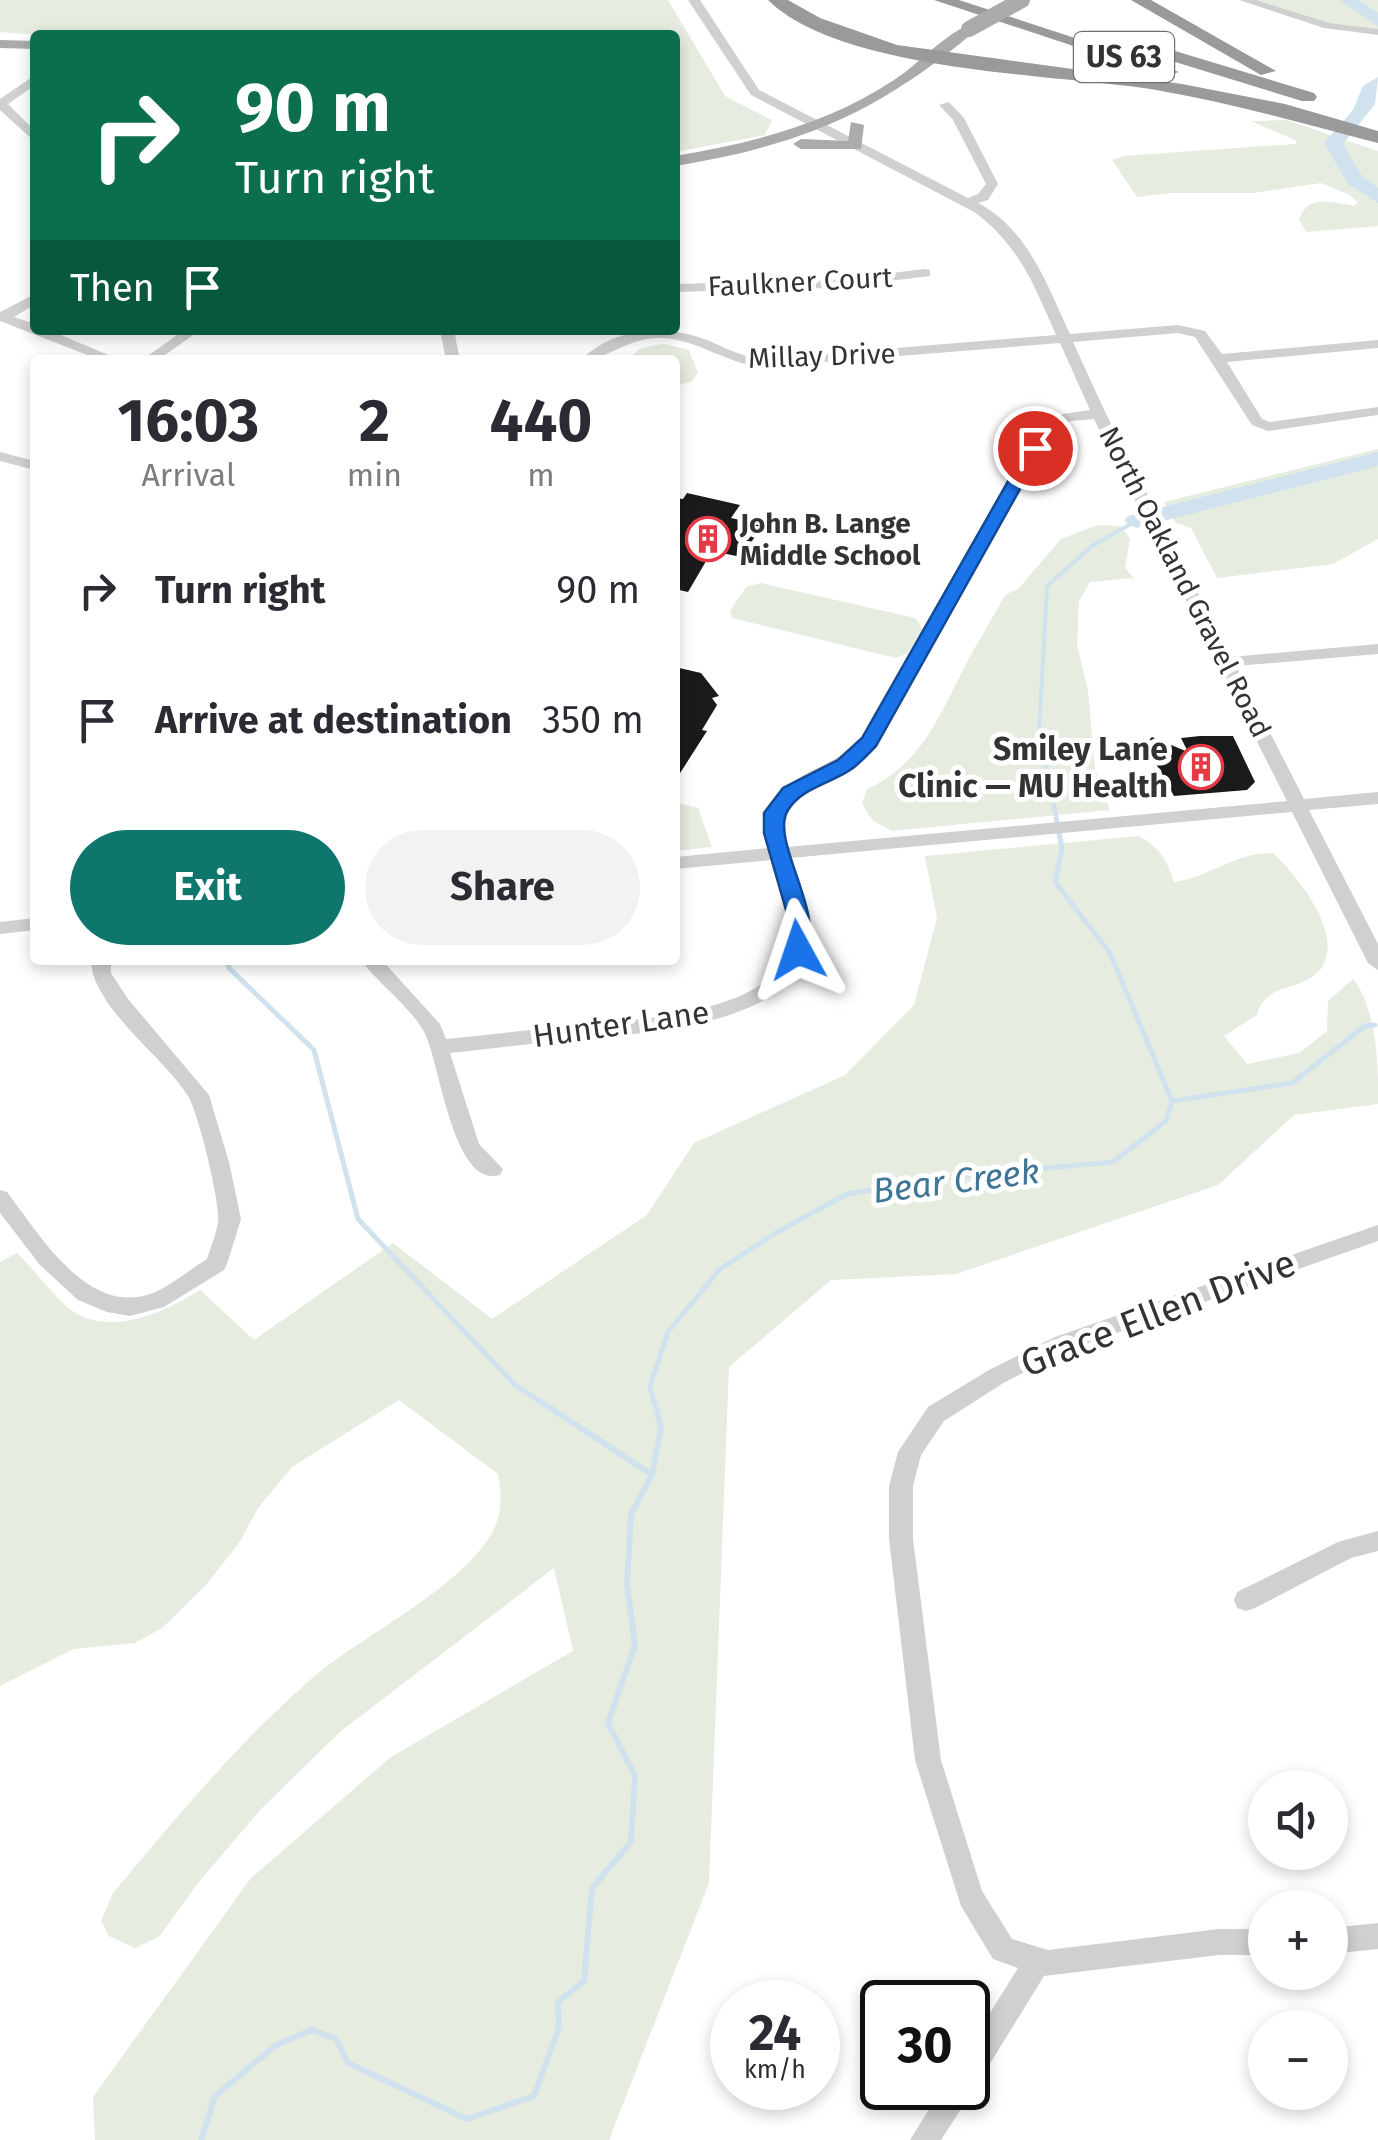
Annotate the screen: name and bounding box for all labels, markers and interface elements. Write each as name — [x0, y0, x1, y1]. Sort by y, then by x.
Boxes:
road number: US 63 — [1074, 32, 1174, 82]
text: 90 m — [235, 66, 391, 150]
icon: right — [70, 70, 200, 200]
text: Turn right — [235, 151, 434, 205]
icon: arrive — [175, 260, 230, 315]
street label: Faulkner Court — [707, 261, 894, 303]
text: Then — [70, 265, 155, 311]
street label: Millay Drive — [748, 337, 896, 375]
text: 16:03 — [118, 385, 259, 457]
text: 2 — [359, 385, 390, 457]
text: 440 — [490, 385, 592, 457]
pin — [993, 406, 1078, 491]
icon: arrive — [1008, 421, 1063, 476]
street label: North Oakland Gravel Road — [1092, 421, 1278, 743]
text: Arrival — [142, 456, 235, 494]
text: min — [347, 456, 402, 494]
text: m — [527, 456, 555, 494]
place label: John B. Lange Middle School — [739, 507, 921, 572]
building icon: John B. Lange Middle School — [685, 516, 731, 562]
icon: right — [70, 563, 125, 618]
text: Turn right — [155, 567, 325, 613]
text: 90 m — [556, 567, 640, 613]
icon: arrive — [70, 693, 125, 748]
text: Arrive at destination — [155, 697, 512, 743]
text: 350 m — [542, 697, 644, 743]
place label: Smiley Lane Clinic — MU Health — [898, 730, 1168, 805]
building icon: Smiley Lane Clinic — MU Health — [1178, 744, 1224, 790]
button: Exit — [70, 830, 345, 945]
button: Share — [365, 830, 640, 945]
position arrow — [746, 898, 850, 1002]
street label: Hunter Lane — [530, 993, 712, 1055]
water label: Bear Creek — [870, 1150, 1042, 1212]
street label: Grace Ellen Drive — [1014, 1239, 1302, 1387]
map controls — [1248, 1770, 1348, 2110]
button: sound — [1248, 1770, 1348, 1870]
button: + — [1248, 1890, 1348, 1990]
speed limit sign: 30 — [860, 1980, 990, 2110]
text: 24 — [749, 2003, 801, 2063]
button: − — [1248, 2010, 1348, 2110]
text: km/h — [744, 2055, 806, 2085]

